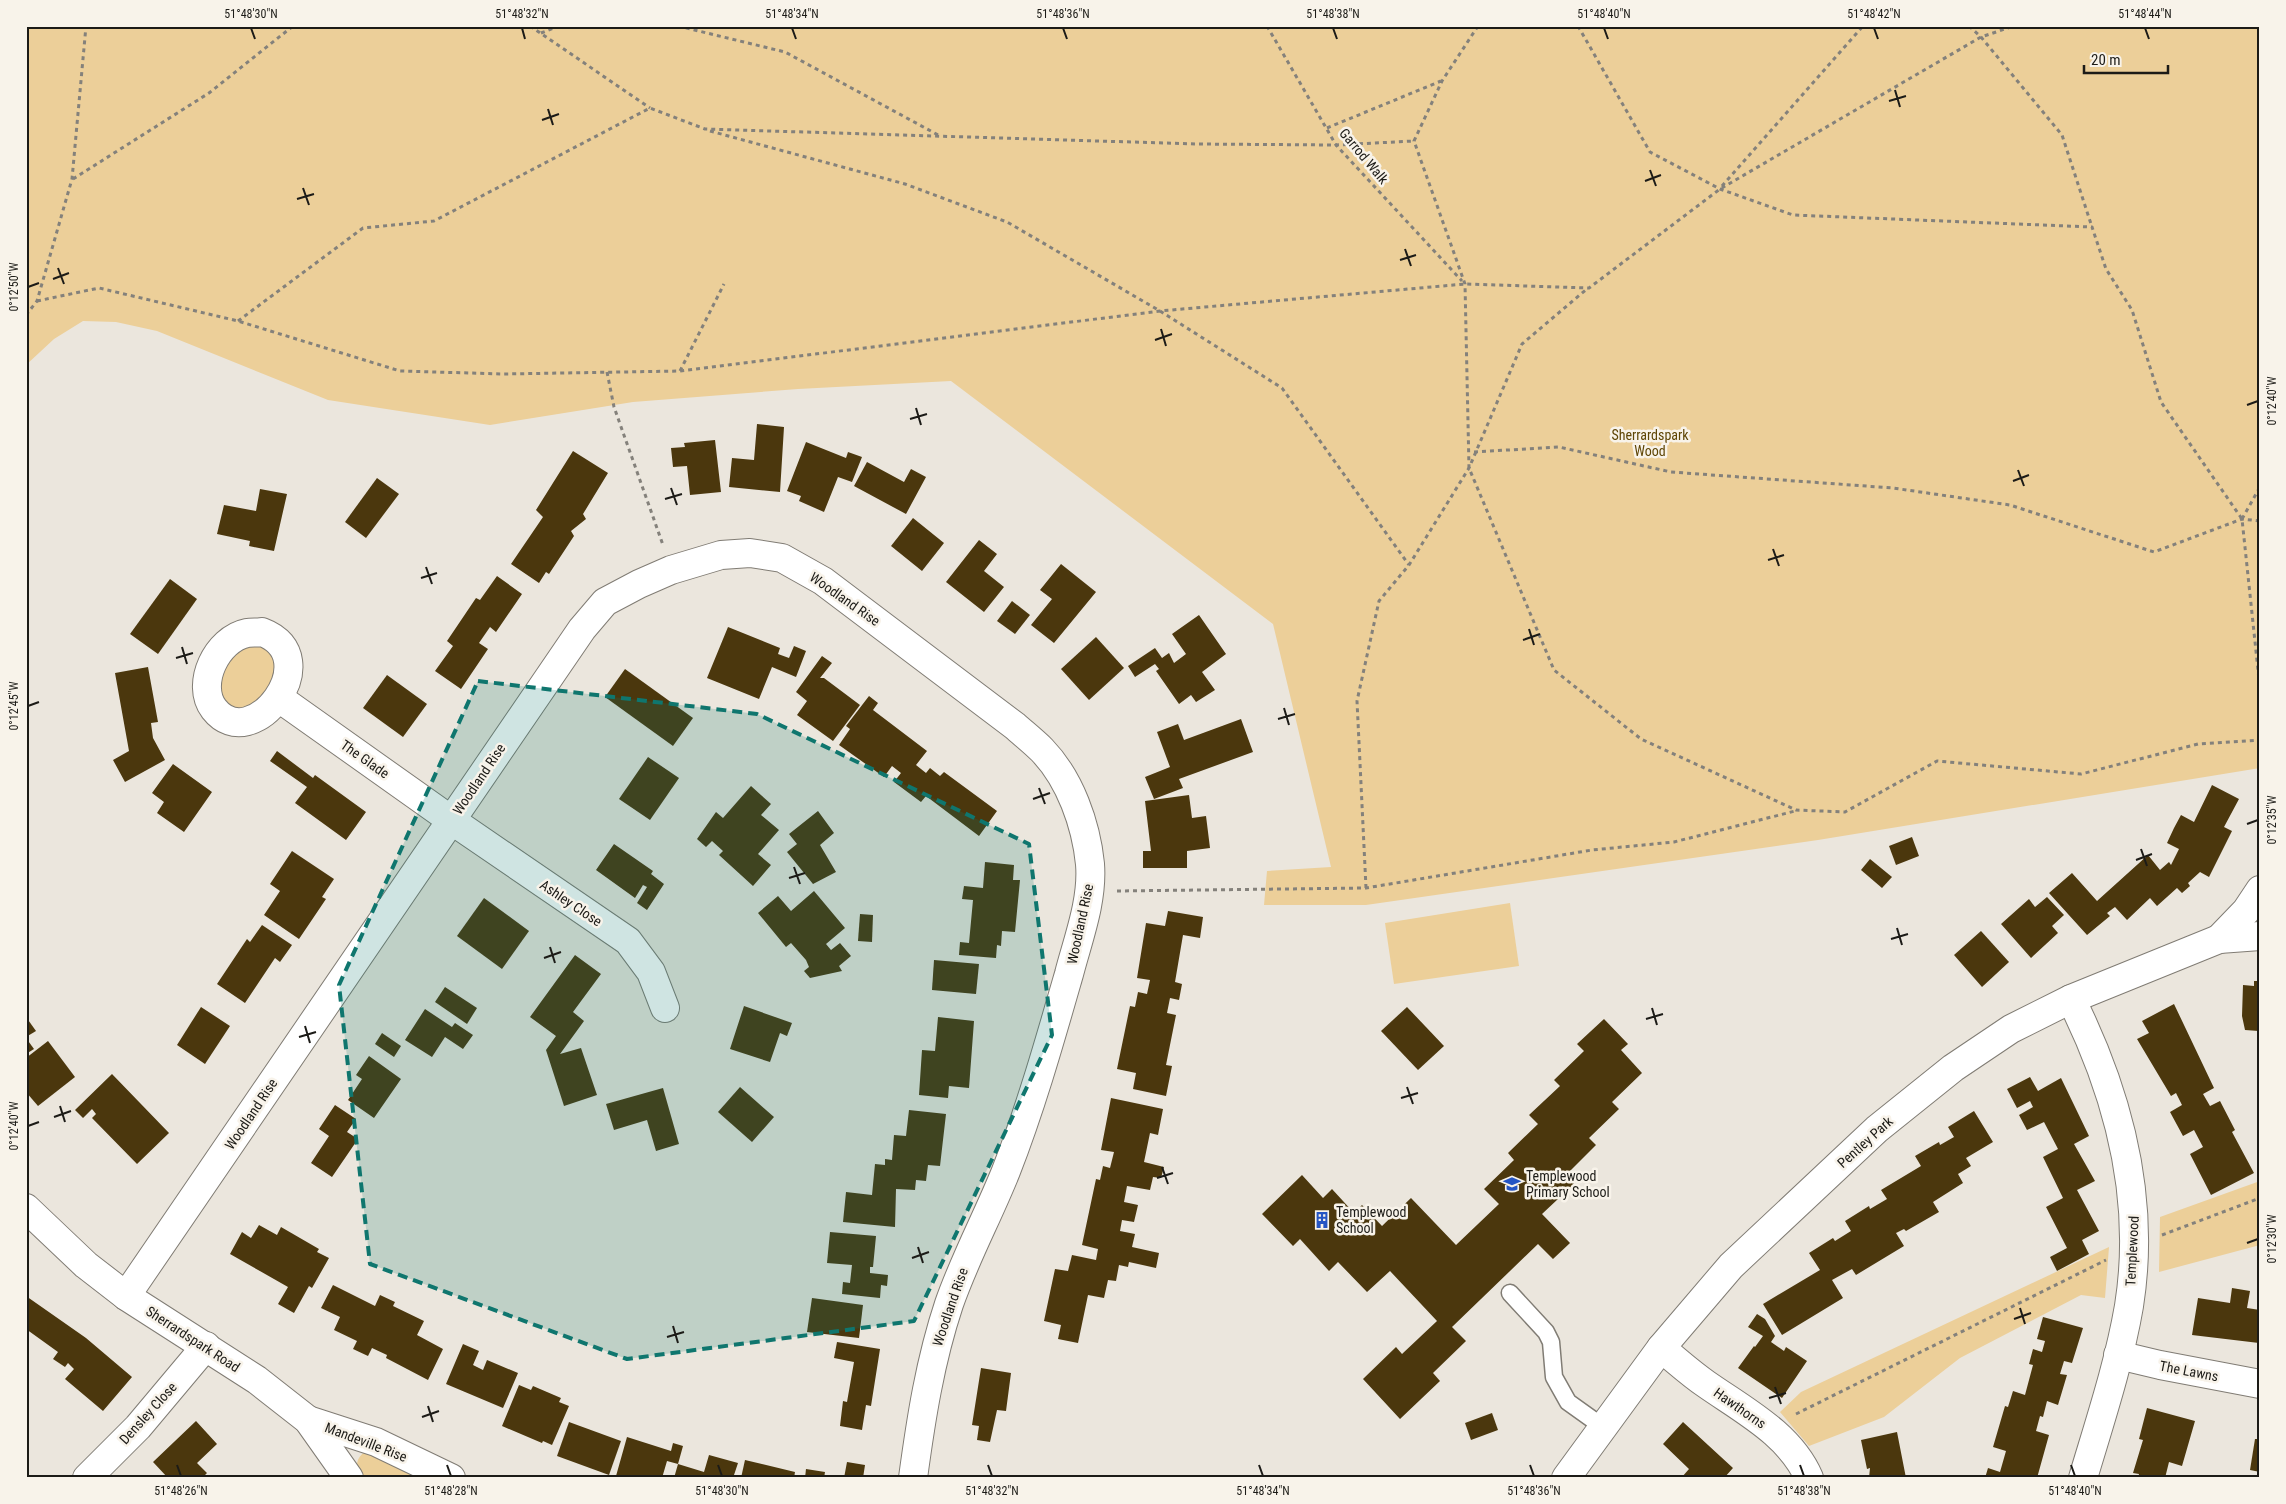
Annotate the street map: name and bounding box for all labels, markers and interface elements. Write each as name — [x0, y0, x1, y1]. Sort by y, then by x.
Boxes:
text: 51°48'30"N — [224, 7, 278, 21]
text: 51°48'32"N — [495, 7, 549, 21]
text: 51°48'34"N — [765, 7, 819, 21]
text: 51°48'36"N — [1036, 7, 1090, 21]
text: 51°48'38"N — [1306, 7, 1360, 21]
text: 51°48'40"N — [1577, 7, 1631, 21]
text: 51°48'42"N — [1847, 7, 1901, 21]
text: 51°48'44"N — [2118, 7, 2172, 21]
scale bar — [2084, 42, 2167, 74]
text: 20 m — [2091, 51, 2121, 69]
street label: Garrod Walk — [1336, 125, 1392, 187]
text: 0°12'50"W — [7, 262, 21, 312]
text: 0°12'40"W — [2265, 376, 2279, 426]
park label: Sherrardspark Wood — [1611, 427, 1689, 459]
street label: Woodland Rise — [807, 569, 883, 629]
text: 0°12'45"W — [7, 681, 21, 731]
street label: The Glade — [338, 737, 393, 782]
street label: Woodland Rise — [449, 740, 509, 817]
text: 0°12'35"W — [2265, 795, 2279, 845]
street label: Ashley Close — [537, 876, 605, 930]
street label: Woodland Rise — [1064, 882, 1096, 966]
street label: Woodland Rise — [221, 1075, 281, 1152]
text: 0°12'40"W — [7, 1101, 21, 1151]
street label: Pentley Park — [1834, 1113, 1896, 1171]
place label: Templewood Primary School — [1526, 1168, 1610, 1200]
school or university icon: Templewood Primary School — [1502, 1174, 1522, 1194]
place label: Templewood School — [1336, 1204, 1407, 1236]
building icon: Templewood School — [1312, 1210, 1332, 1230]
text: 0°12'30"W — [2265, 1214, 2279, 1264]
street label: Templewood — [2122, 1215, 2142, 1287]
street label: Woodland Rise — [929, 1265, 971, 1348]
street label: Sherrardspark Road — [143, 1303, 243, 1375]
street label: The Lawns — [2158, 1357, 2220, 1385]
street label: Densley Close — [116, 1378, 180, 1447]
street label: Hawthorns — [1711, 1384, 1769, 1432]
street label: Mandeville Rise — [323, 1419, 410, 1465]
text: 51°48'26"N — [154, 1484, 208, 1498]
text: 51°48'28"N — [424, 1484, 478, 1498]
text: 51°48'30"N — [695, 1484, 749, 1498]
text: 51°48'32"N — [965, 1484, 1019, 1498]
text: 51°48'34"N — [1236, 1484, 1290, 1498]
text: 51°48'36"N — [1507, 1484, 1561, 1498]
text: 51°48'38"N — [1777, 1484, 1831, 1498]
text: 51°48'40"N — [2048, 1484, 2102, 1498]

